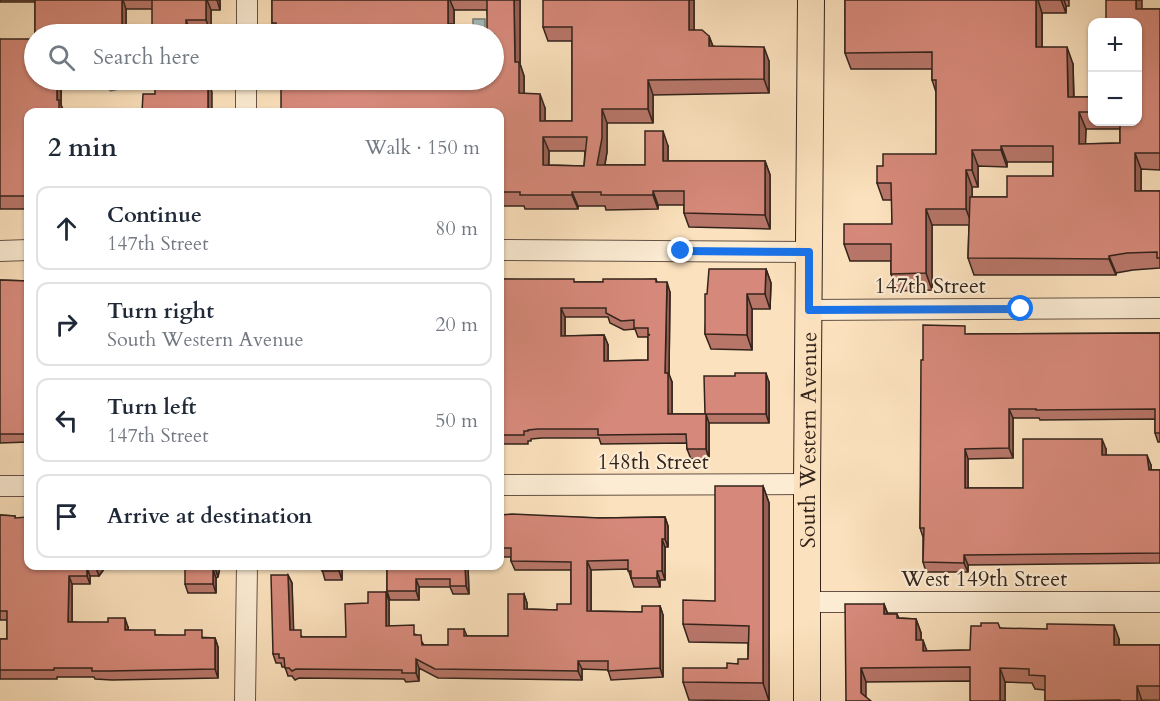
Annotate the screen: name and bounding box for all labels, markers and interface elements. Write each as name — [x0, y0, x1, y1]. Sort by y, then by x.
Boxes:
map controls — [1088, 18, 1142, 126]
button: + — [1088, 18, 1142, 72]
search box — [24, 24, 504, 90]
icon: search — [45, 41, 78, 74]
text: Search here — [93, 42, 200, 72]
button: − — [1088, 72, 1142, 126]
text: 2 min — [48, 130, 117, 165]
text: Walk · 150 m — [365, 134, 480, 161]
text: Continue — [107, 200, 202, 230]
icon: ahead — [50, 212, 83, 245]
text: 80 m — [435, 215, 478, 242]
text: 147th Street — [107, 230, 209, 257]
route end — [667, 237, 693, 263]
street label: 147th Street — [874, 271, 986, 301]
route start — [1007, 295, 1033, 321]
text: Turn right — [107, 296, 214, 326]
icon: right — [50, 308, 83, 341]
text: 20 m — [435, 311, 478, 338]
text: South Western Avenue — [107, 326, 304, 353]
street label: South Western Avenue — [793, 332, 824, 548]
text: Turn left — [107, 392, 196, 422]
icon: left — [50, 404, 83, 437]
text: 50 m — [435, 407, 478, 434]
text: 147th Street — [107, 422, 209, 449]
street label: 148th Street — [597, 447, 709, 477]
icon: arrive — [50, 500, 83, 533]
text: Arrive at destination — [107, 501, 312, 531]
street label: West 149th Street — [900, 564, 1067, 594]

